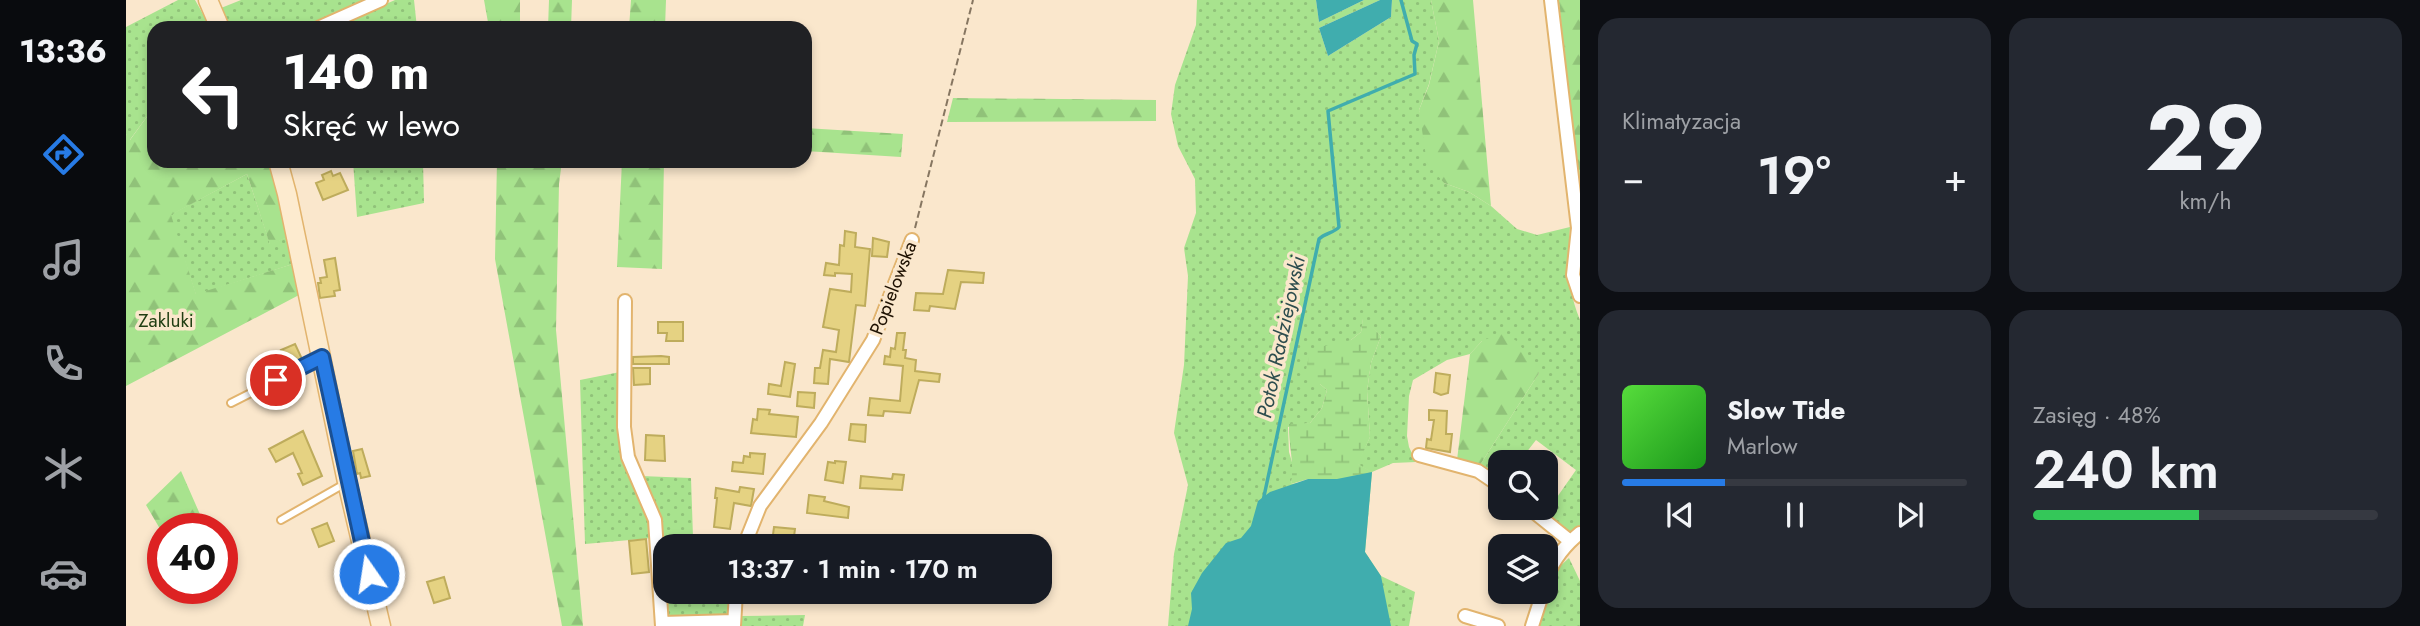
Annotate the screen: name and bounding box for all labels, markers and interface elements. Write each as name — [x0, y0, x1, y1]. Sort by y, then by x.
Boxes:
text: 13:36 — [19, 28, 107, 74]
text: 140 m — [283, 37, 429, 107]
icon: left — [168, 49, 259, 140]
text: 29 — [2145, 73, 2266, 204]
text: Skręć w lewo — [283, 102, 460, 148]
text: Klimatyzacja — [1622, 104, 1741, 138]
icon: directions — [39, 130, 88, 179]
text: 19° — [1757, 138, 1831, 214]
text: − — [1622, 150, 1644, 205]
text: + — [1944, 150, 1967, 205]
text: km/h — [2180, 184, 2231, 218]
icon: music — [39, 235, 88, 284]
street label: Popielowska — [863, 237, 923, 339]
water label: Potok Radziejowski — [1249, 252, 1313, 421]
park label: Zakluki — [138, 307, 194, 334]
icon: phone — [39, 339, 88, 388]
pin — [246, 350, 306, 410]
icon: arrive — [257, 361, 295, 399]
text: Slow Tide — [1727, 391, 1846, 429]
text: Zasięg · 48% — [2033, 398, 2161, 432]
text: Marlow — [1727, 429, 1798, 463]
text: 240 km — [2033, 432, 2219, 508]
icon: climate — [39, 444, 88, 493]
map controls — [1488, 450, 1558, 604]
button: search — [1488, 450, 1558, 520]
icon: previous — [1661, 496, 1699, 534]
icon: pause — [1776, 496, 1814, 534]
icon: next — [1891, 496, 1929, 534]
speed limit sign: 40 — [147, 513, 238, 604]
button: layers — [1488, 534, 1558, 604]
position arrow — [332, 537, 406, 611]
icon: car — [39, 549, 88, 598]
text: 13:37 · 1 min · 170 m — [727, 550, 978, 588]

